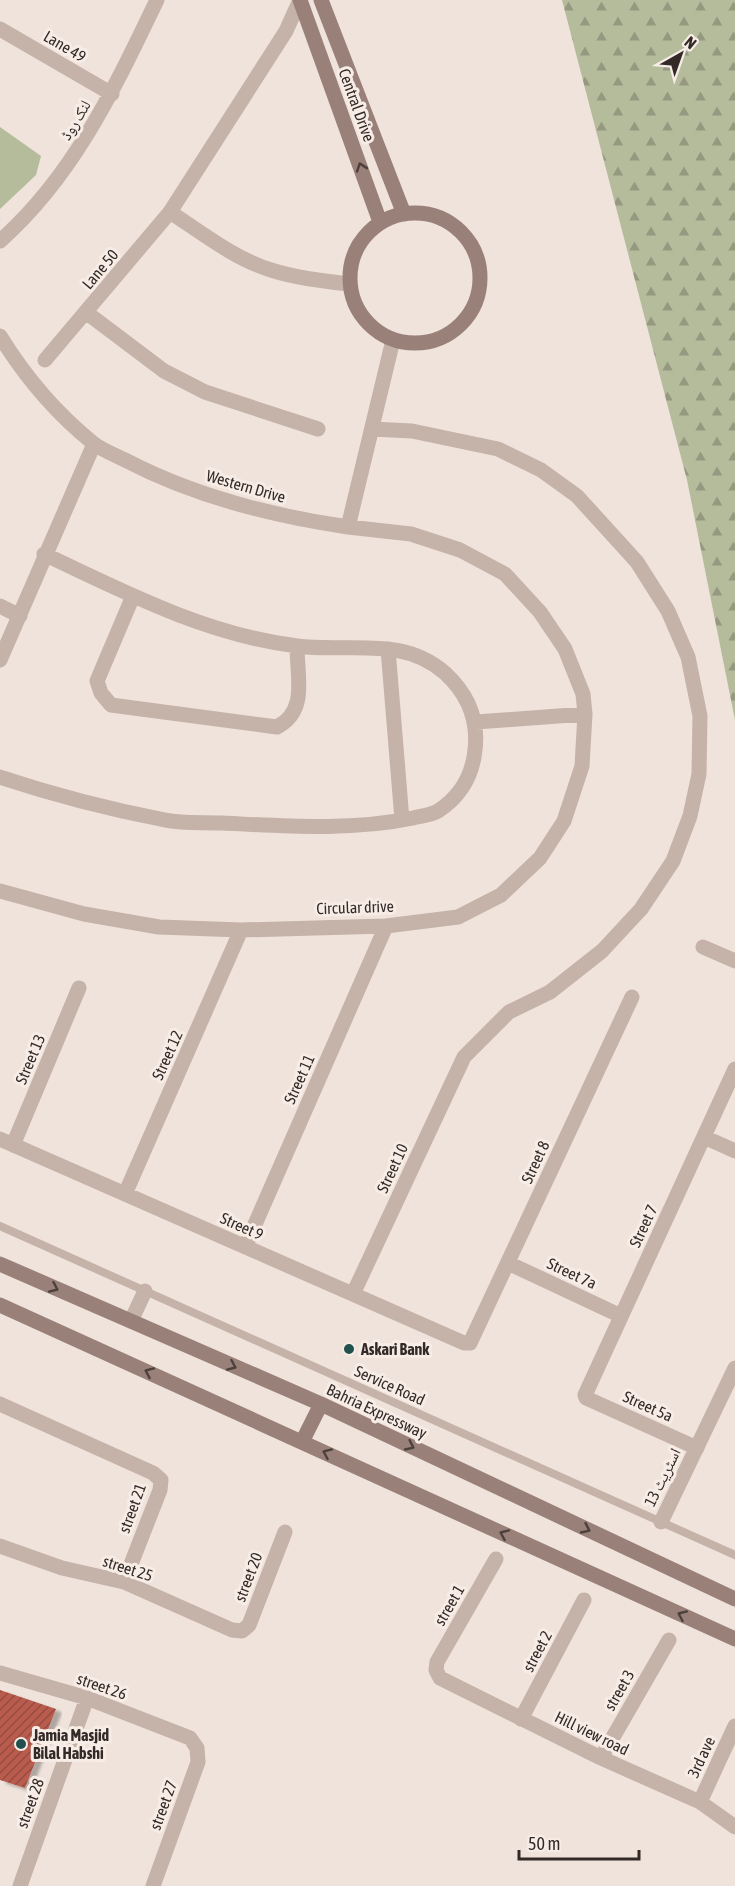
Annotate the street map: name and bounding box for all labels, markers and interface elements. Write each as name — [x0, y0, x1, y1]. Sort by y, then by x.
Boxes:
north arrow — [651, 24, 711, 84]
street label: Lane 49 — [41, 27, 89, 65]
text: N — [681, 33, 700, 52]
street label: Central Drive — [336, 66, 378, 144]
street label: لنک روڈ — [56, 97, 95, 144]
one-way arrow — [355, 162, 368, 173]
street label: Lane 50 — [78, 246, 122, 292]
street label: Western Drive — [204, 466, 288, 506]
street label: Circular drive — [316, 897, 394, 917]
street label: Street 12 — [148, 1027, 186, 1083]
street label: Street 13 — [11, 1031, 49, 1087]
street label: Street 11 — [280, 1051, 318, 1107]
street label: Street 8 — [517, 1138, 553, 1186]
street label: Street 10 — [373, 1140, 411, 1196]
street label: Street 7 — [625, 1202, 661, 1250]
street label: Street 9 — [218, 1209, 266, 1243]
street label: Street 7a — [545, 1254, 599, 1292]
one-way arrow — [47, 1280, 58, 1292]
place label: Askari Bank — [360, 1340, 430, 1358]
marker: Askari Bank — [342, 1342, 356, 1356]
one-way arrow — [226, 1358, 237, 1370]
street label: Service Road — [352, 1362, 428, 1408]
one-way arrow — [145, 1368, 156, 1380]
street label: Bahria Expressway — [324, 1380, 430, 1443]
street label: Street 5a — [620, 1387, 676, 1425]
one-way arrow — [403, 1439, 414, 1451]
street label: اسٹریٹ 13 — [640, 1445, 685, 1509]
one-way arrow — [322, 1448, 333, 1460]
street label: street 21 — [115, 1481, 149, 1535]
one-way arrow — [580, 1522, 591, 1534]
one-way arrow — [500, 1529, 511, 1541]
street label: street 20 — [230, 1550, 266, 1604]
street label: street 25 — [101, 1552, 155, 1584]
street label: street 1 — [430, 1582, 468, 1628]
one-way arrow — [677, 1610, 688, 1622]
street label: street 2 — [519, 1627, 555, 1675]
street label: street 3 — [600, 1667, 638, 1713]
street label: street 26 — [75, 1669, 129, 1703]
street label: Hill view road — [552, 1707, 632, 1759]
place label: Jamia Masjid Bilal Habshi — [32, 1726, 110, 1762]
street label: 3rd ave — [684, 1734, 718, 1780]
marker: Jamia Masjid Bilal Habshi — [14, 1737, 28, 1751]
street label: street 28 — [13, 1776, 47, 1830]
street label: street 27 — [146, 1778, 180, 1832]
scale bar — [519, 1823, 639, 1861]
text: 50 m — [528, 1833, 560, 1854]

